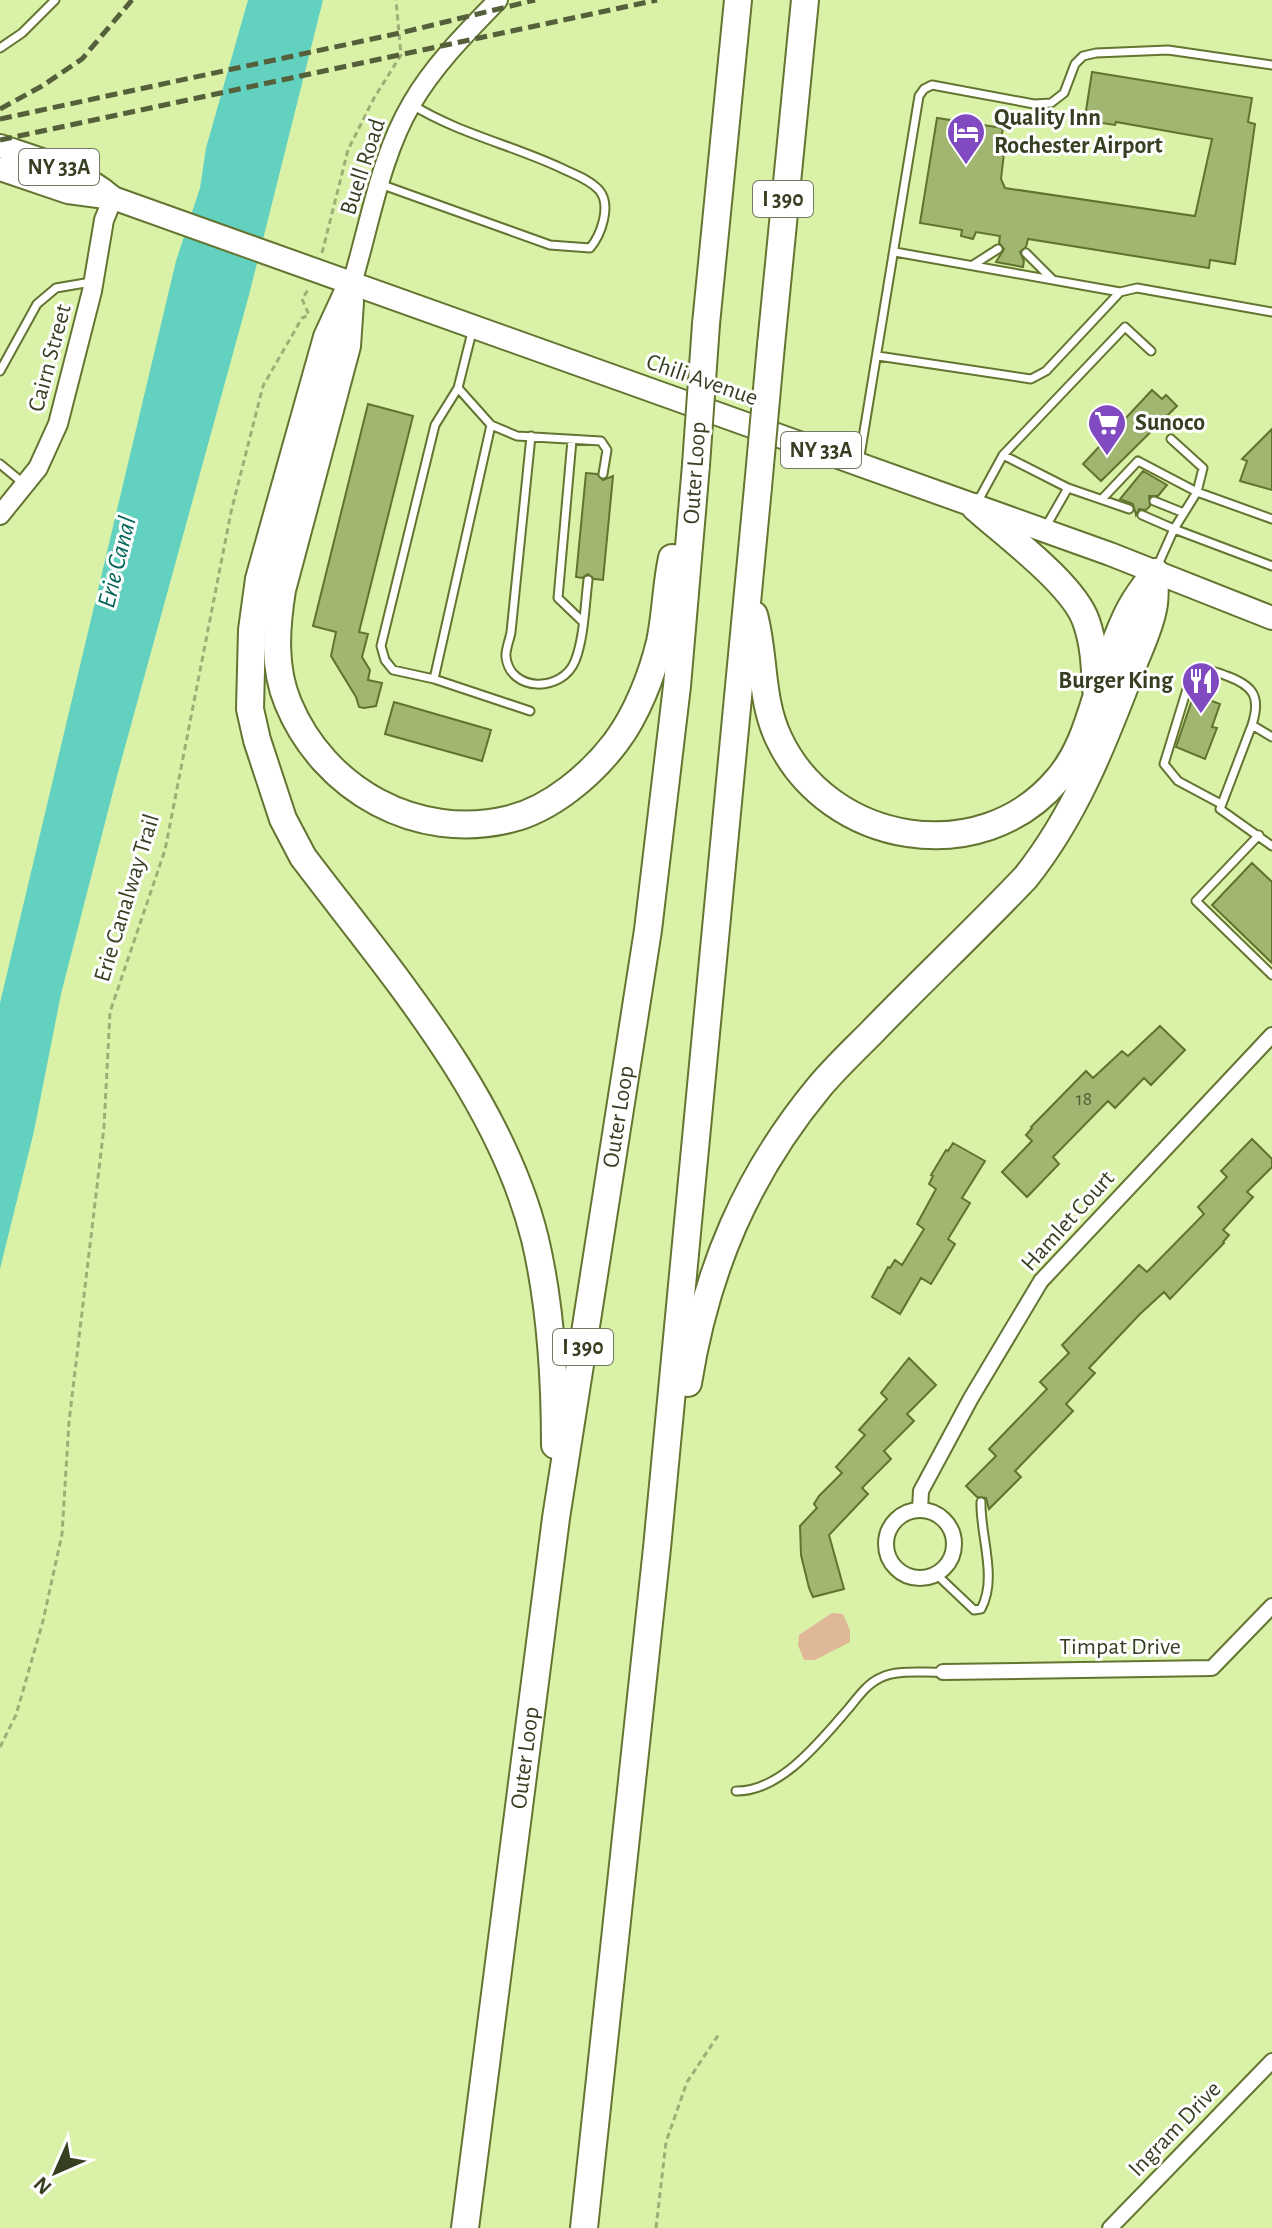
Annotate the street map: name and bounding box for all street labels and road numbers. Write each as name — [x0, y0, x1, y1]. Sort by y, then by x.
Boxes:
street label: Buell Road — [336, 116, 390, 218]
road number: NY 33A — [19, 149, 99, 185]
road number: I 390 — [753, 181, 813, 217]
street label: Cairn Street — [24, 301, 76, 414]
street label: Chili Avenue — [643, 350, 761, 410]
street label: Outer Loop — [679, 421, 711, 525]
road number: NY 33A — [781, 432, 861, 468]
street label: Erie Canalway Trail — [90, 811, 164, 985]
street label: Outer Loop — [599, 1064, 639, 1169]
street label: Hamlet Court — [1017, 1166, 1119, 1276]
road number: I 390 — [553, 1329, 613, 1365]
street label: Timpat Drive — [1059, 1635, 1181, 1659]
street label: Outer Loop — [507, 1705, 544, 1811]
street label: Ingram Drive — [1124, 2077, 1226, 2181]

